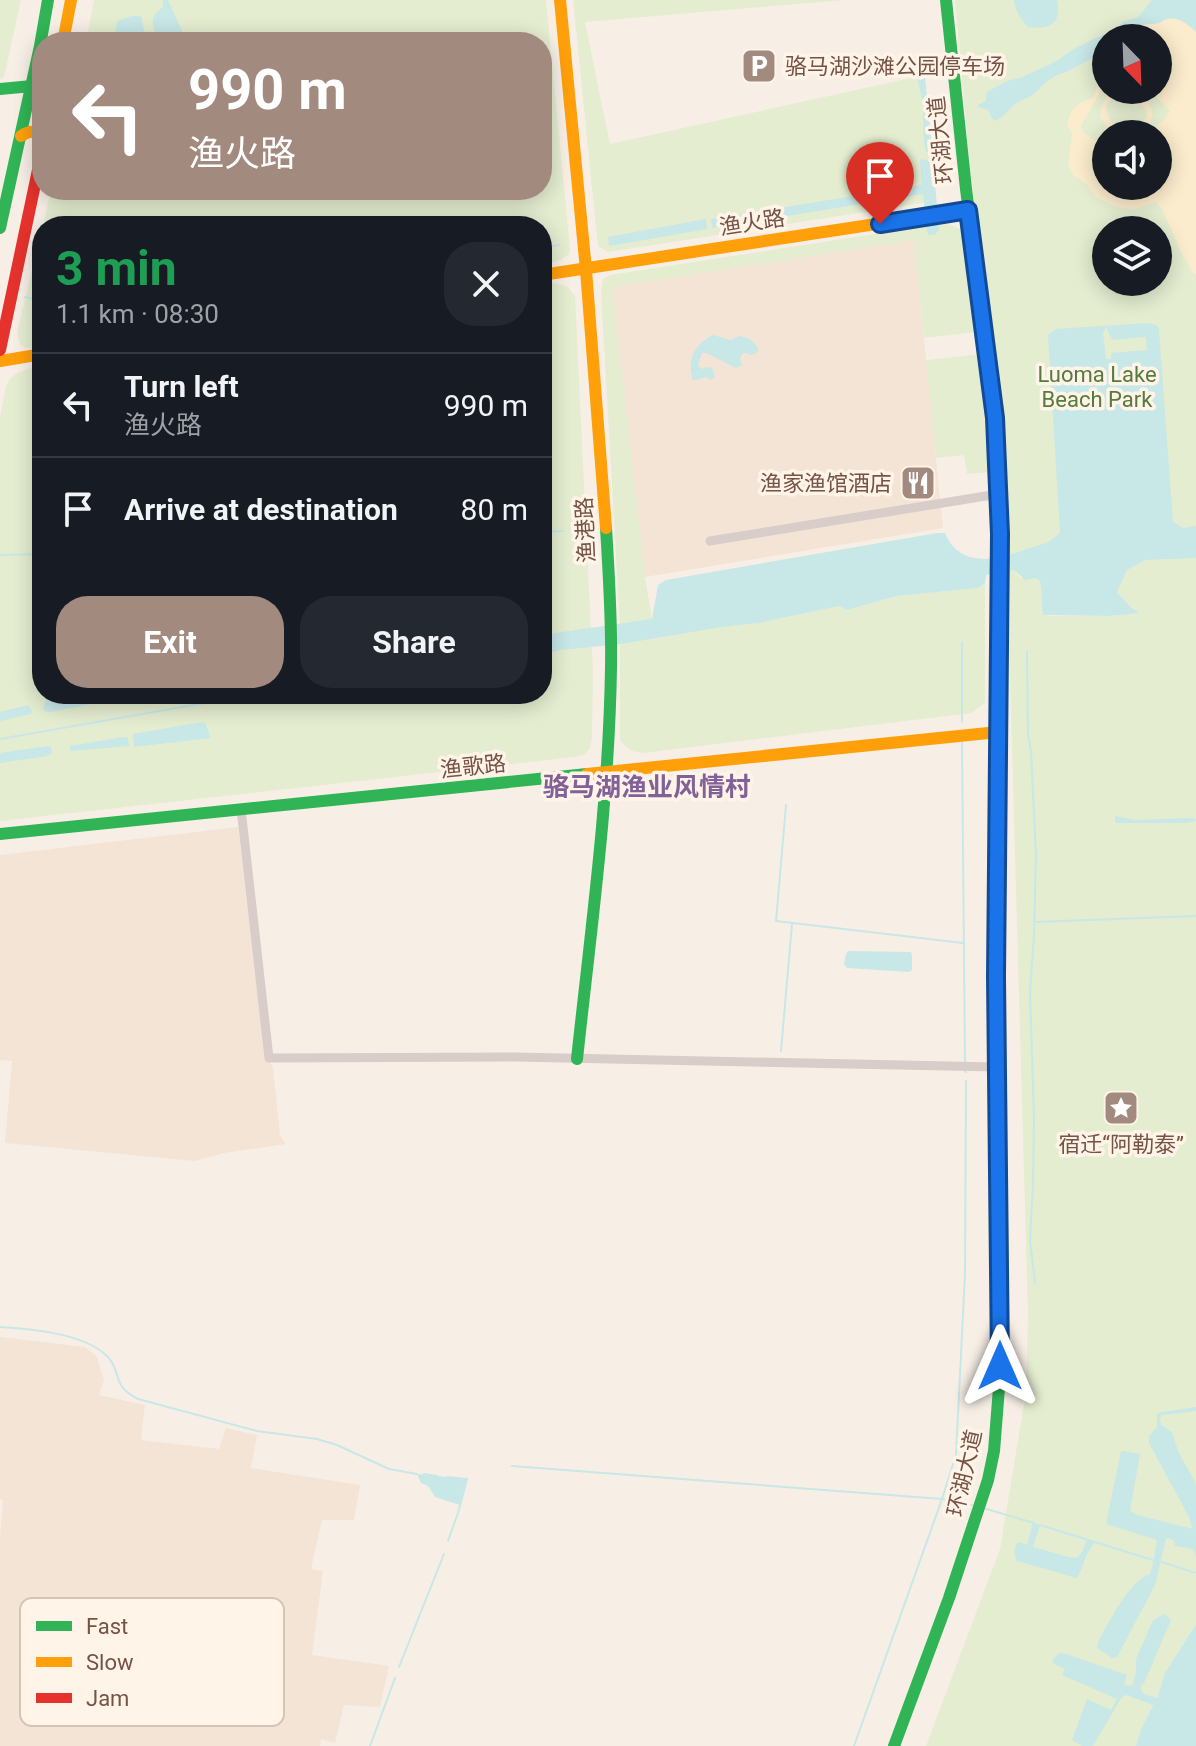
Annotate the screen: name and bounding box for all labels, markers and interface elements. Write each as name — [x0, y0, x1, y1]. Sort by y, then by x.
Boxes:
north arrow — [1092, 24, 1172, 104]
map controls — [1092, 24, 1172, 296]
parking icon: 骆马湖沙滩公园停车场 — [740, 47, 778, 85]
place label: 骆马湖沙滩公园停车场 — [785, 54, 1005, 79]
text: 990 m — [188, 57, 347, 123]
icon: left — [56, 64, 160, 168]
street label: 环湖大道 — [923, 95, 958, 185]
button: sound — [1092, 120, 1172, 200]
text: 渔火路 — [188, 133, 296, 175]
pin — [846, 142, 914, 224]
icon: arrive — [858, 154, 902, 198]
street label: 渔火路 — [718, 205, 787, 240]
button: layers — [1092, 216, 1172, 296]
text: 3 min — [56, 240, 177, 297]
button: close — [444, 242, 528, 326]
text: 1.1 km · 08:30 — [56, 299, 219, 329]
park label: Luoma Lake Beach Park — [1037, 362, 1157, 412]
text: Turn left — [124, 369, 239, 404]
icon: left — [56, 383, 100, 427]
text: 990 m — [444, 388, 528, 423]
text: 渔火路 — [124, 410, 202, 440]
restaurant icon: 渔家渔馆酒店 — [899, 464, 937, 502]
place label: 渔家渔馆酒店 — [760, 471, 892, 496]
icon: arrive — [56, 487, 100, 531]
text: Arrive at destination — [124, 492, 398, 527]
text: 80 m — [461, 492, 528, 527]
street label: 渔港路 — [571, 496, 600, 564]
button: Exit — [56, 596, 284, 688]
button: Share — [300, 596, 528, 688]
street label: 渔歌路 — [439, 751, 507, 782]
district label: 骆马湖渔业风情村 — [543, 772, 751, 802]
place icon: 宿迁“阿勒泰” — [1102, 1089, 1140, 1127]
place label: 宿迁“阿勒泰” — [1058, 1132, 1184, 1157]
position arrow — [958, 1324, 1042, 1408]
street label: 环湖大道 — [942, 1427, 987, 1519]
legend — [20, 1598, 284, 1726]
text: Fast — [86, 1614, 128, 1639]
text: Slow — [86, 1650, 134, 1675]
text: Jam — [86, 1686, 129, 1711]

